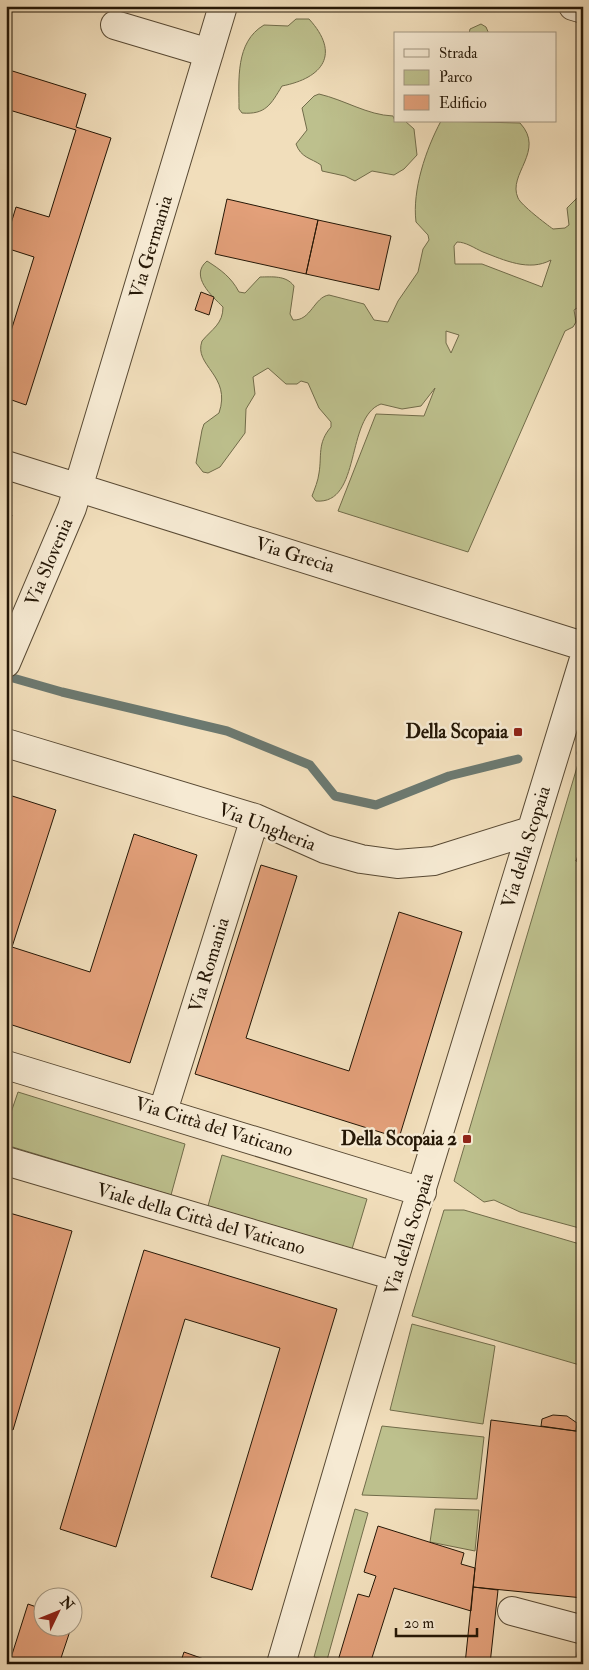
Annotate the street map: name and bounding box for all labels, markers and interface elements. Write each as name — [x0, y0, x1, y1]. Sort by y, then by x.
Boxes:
legend — [394, 32, 556, 122]
text: Strada — [439, 44, 478, 63]
text: Parco — [439, 68, 472, 87]
text: Edificio — [439, 94, 487, 113]
street label: Via Germania — [124, 192, 178, 301]
street label: Via Slovenia — [20, 514, 78, 610]
street label: Via Grecia — [252, 532, 338, 578]
place label: Della Scopaia — [405, 720, 509, 745]
marker: Della Scopaia — [512, 726, 524, 738]
street label: Via della Scopaia — [496, 783, 557, 911]
street label: Via Ungheria — [215, 797, 319, 857]
street label: Via Romania — [183, 914, 235, 1015]
street label: Via Città del Vaticano — [132, 1091, 296, 1163]
place label: Della Scopaia 2 — [341, 1127, 457, 1152]
marker: Della Scopaia 2 — [461, 1133, 473, 1145]
street label: Via della Scopaia — [379, 1170, 440, 1298]
street label: Viale della Città del Vaticano — [94, 1178, 308, 1260]
north arrow — [32, 1588, 82, 1638]
text: N — [56, 1592, 78, 1614]
scale bar — [396, 1605, 478, 1637]
text: 20 m — [404, 1614, 434, 1633]

